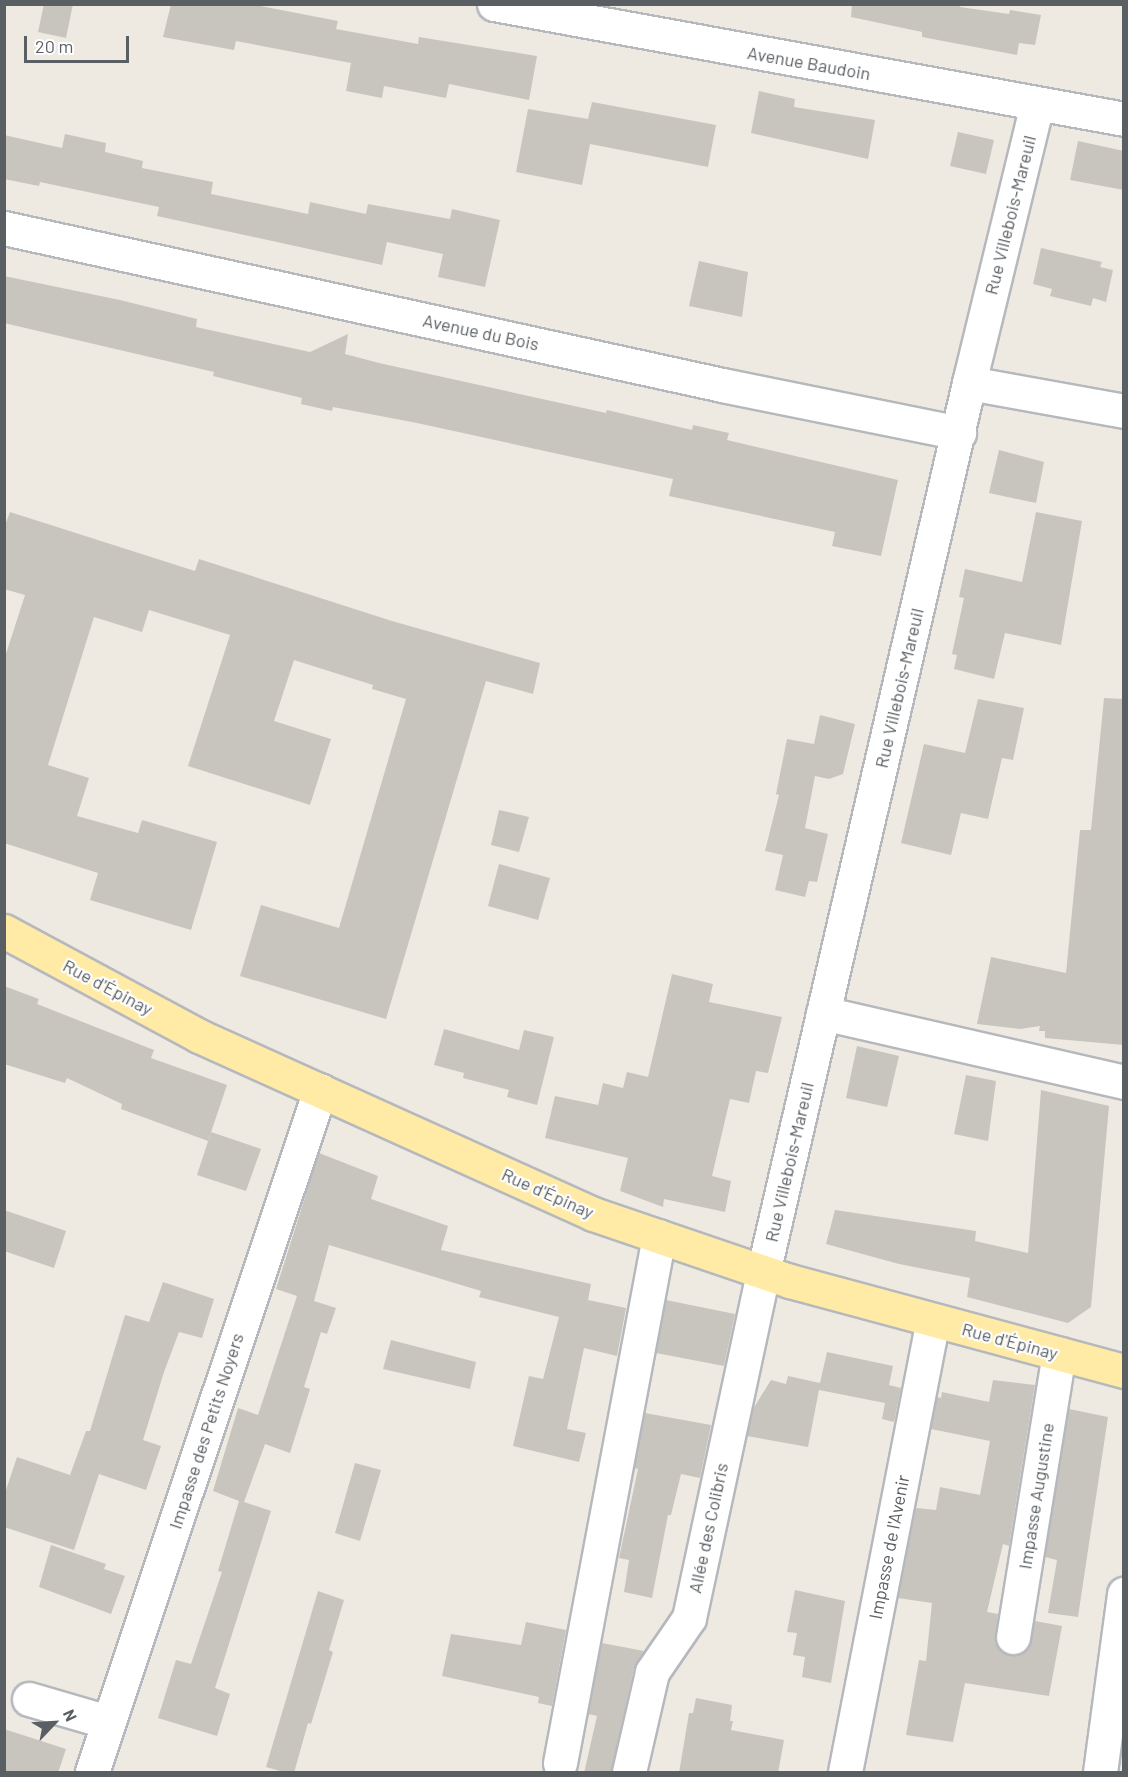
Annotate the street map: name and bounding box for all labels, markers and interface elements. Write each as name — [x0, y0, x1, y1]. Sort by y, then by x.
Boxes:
scale bar — [27, 24, 132, 62]
text: 20 m — [35, 35, 73, 57]
street label: Avenue Baudoin — [746, 42, 872, 84]
street label: Rue Villebois-Mareuil — [980, 133, 1040, 297]
street label: Avenue du Bois — [421, 309, 541, 355]
street label: Rue Villebois-Mareuil — [870, 606, 928, 770]
street label: Rue d'Épinay — [59, 954, 157, 1020]
street label: Rue Villebois-Mareuil — [760, 1080, 818, 1244]
street label: Rue d'Épinay — [499, 1163, 597, 1223]
street label: Rue d'Épinay — [960, 1318, 1060, 1364]
street label: Impasse des Petits Noyers — [164, 1330, 248, 1532]
street label: Impasse Augustine — [1014, 1421, 1058, 1571]
street label: Allée des Colibris — [684, 1461, 732, 1595]
street label: Impasse de l'Avenir — [864, 1473, 914, 1621]
north arrow — [24, 1693, 84, 1753]
text: N — [60, 1706, 82, 1724]

